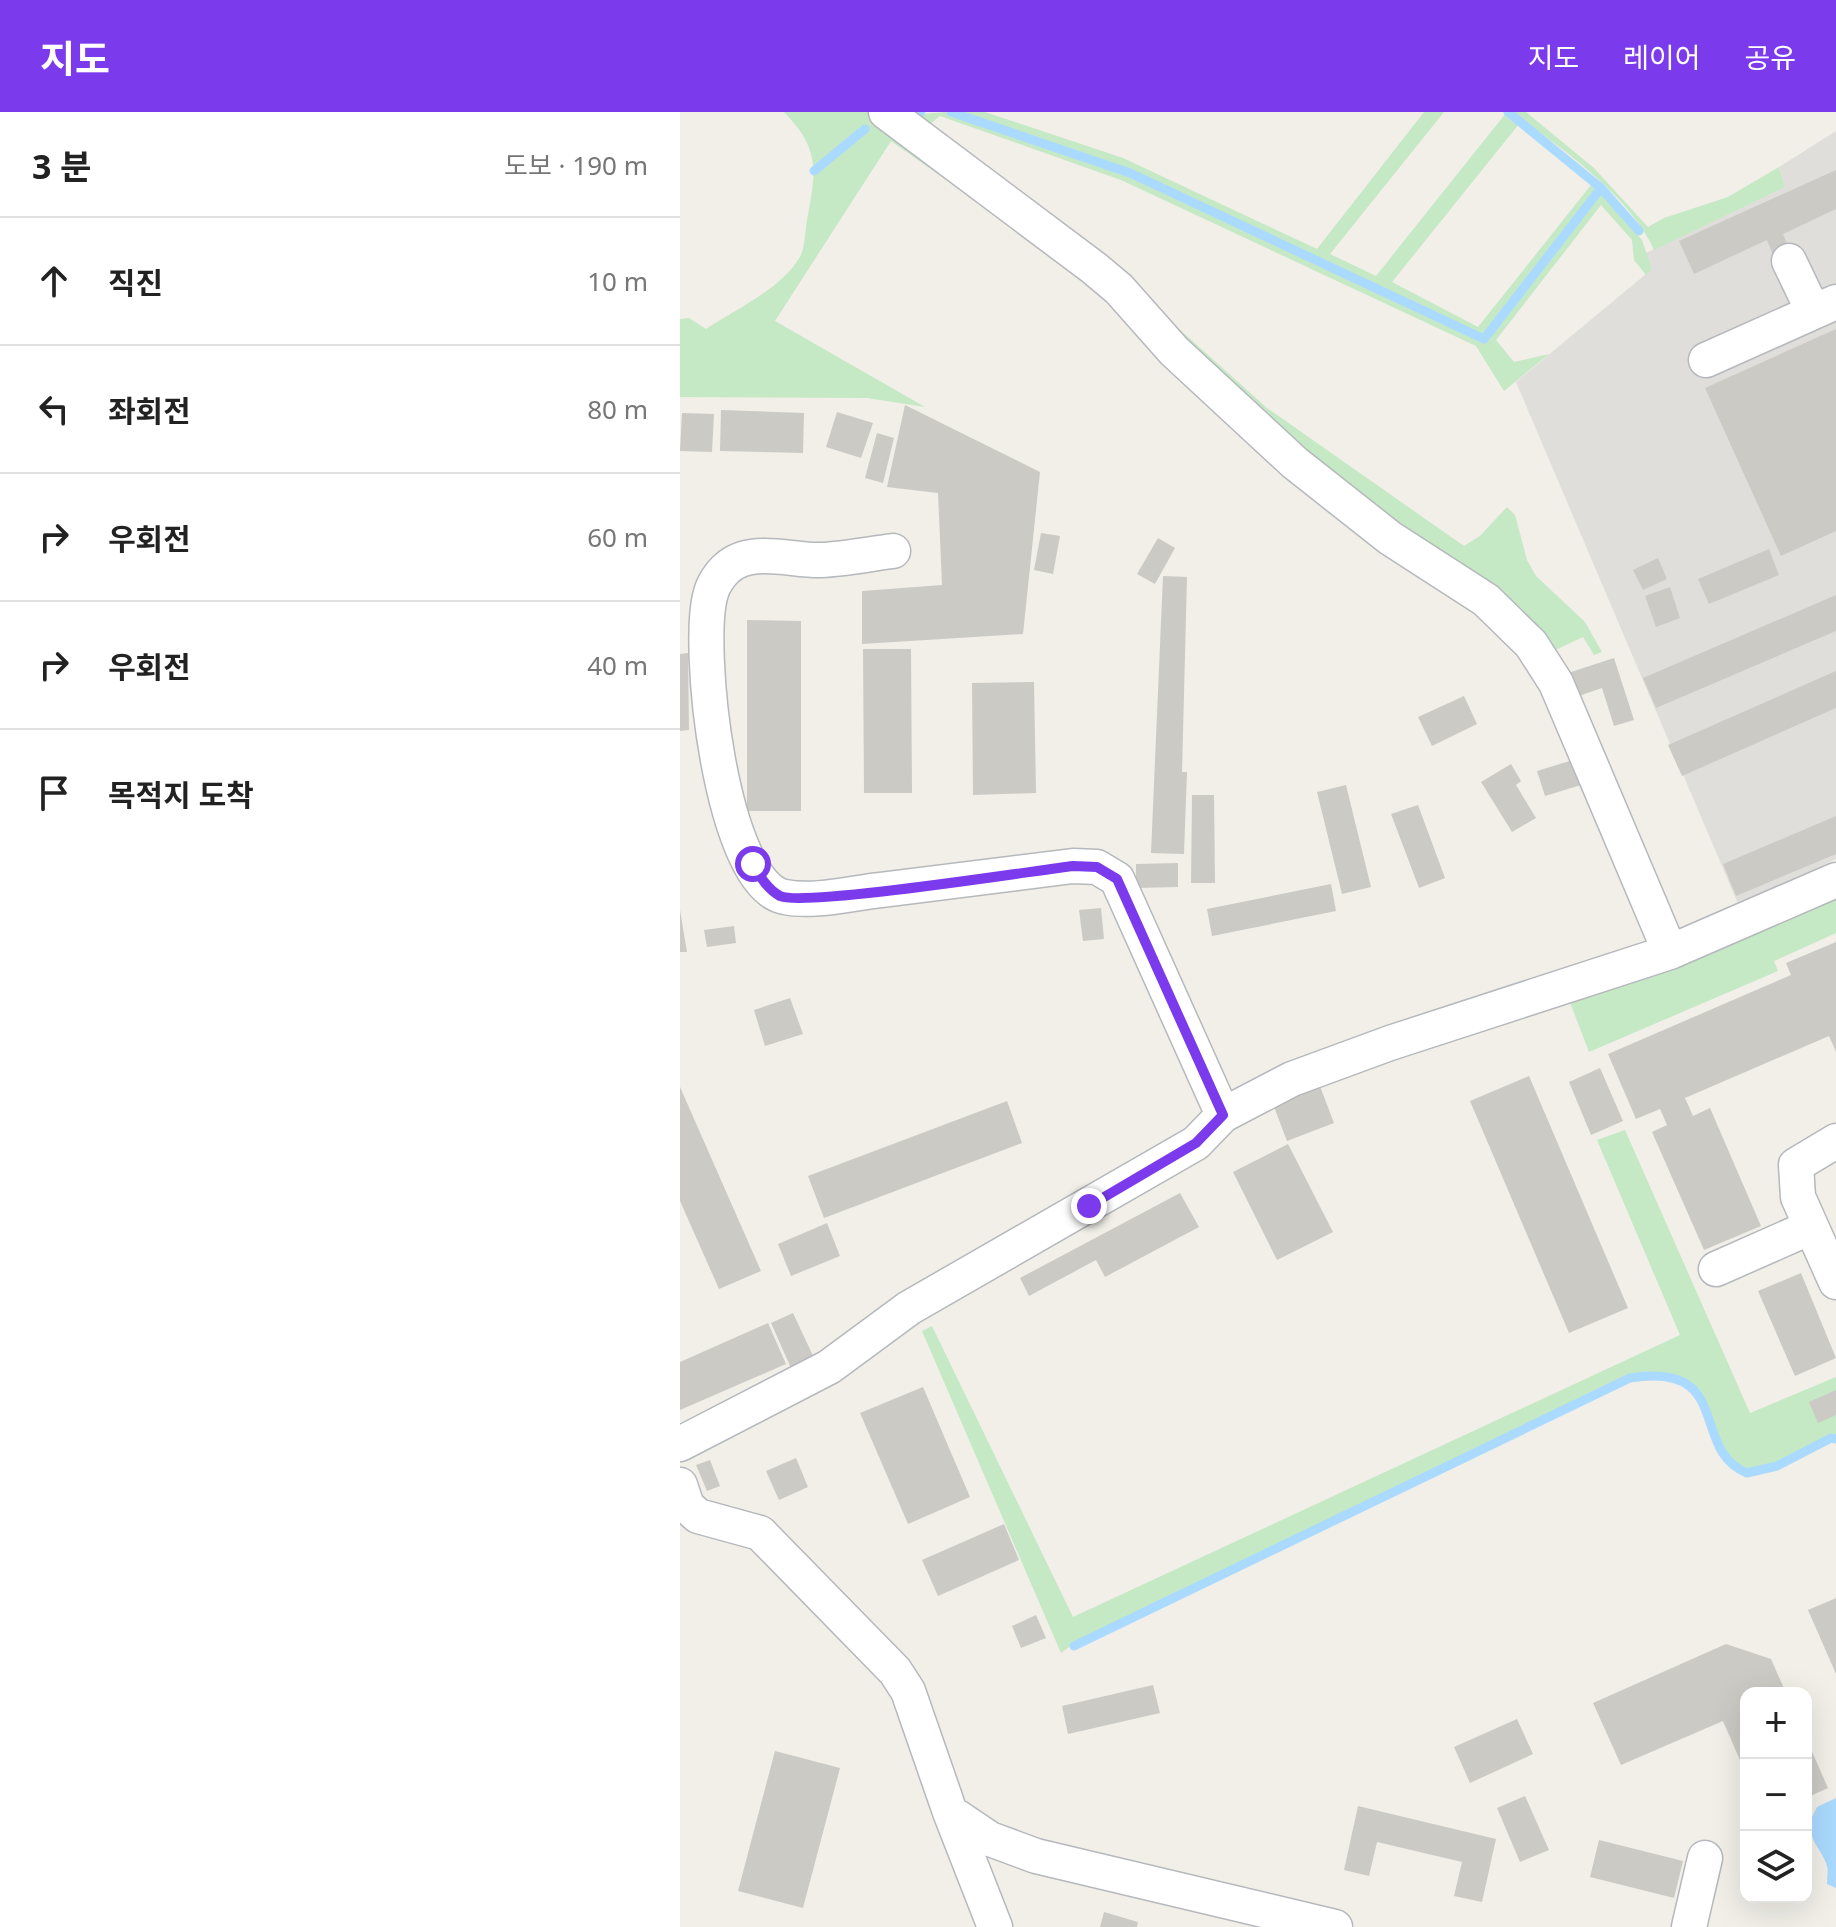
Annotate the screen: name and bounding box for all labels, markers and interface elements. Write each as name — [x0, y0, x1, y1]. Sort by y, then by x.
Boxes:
text: 지도 — [40, 32, 110, 84]
text: 지도 — [1528, 38, 1579, 76]
text: 레이어 — [1623, 38, 1700, 76]
text: 공유 — [1744, 38, 1796, 76]
text: 3 분 — [32, 143, 92, 189]
text: 도보 · 190 m — [504, 147, 648, 183]
icon: ahead — [32, 259, 76, 303]
text: 직진 — [108, 262, 163, 303]
text: 10 m — [587, 263, 648, 299]
icon: left — [32, 387, 76, 431]
text: 좌회전 — [108, 390, 191, 431]
text: 80 m — [587, 391, 648, 427]
icon: right — [32, 515, 76, 559]
text: 우회전 — [108, 518, 191, 559]
text: 60 m — [587, 519, 648, 555]
icon: right — [32, 643, 76, 687]
text: 우회전 — [108, 646, 191, 687]
text: 40 m — [587, 647, 648, 683]
icon: arrive — [32, 771, 76, 815]
text: 목적지 도착 — [108, 774, 254, 815]
route start — [735, 846, 771, 882]
route end — [1071, 1188, 1107, 1224]
map controls — [1740, 1687, 1812, 1903]
button: + — [1740, 1687, 1812, 1759]
button: − — [1740, 1759, 1812, 1831]
button: layers — [1740, 1831, 1812, 1903]

